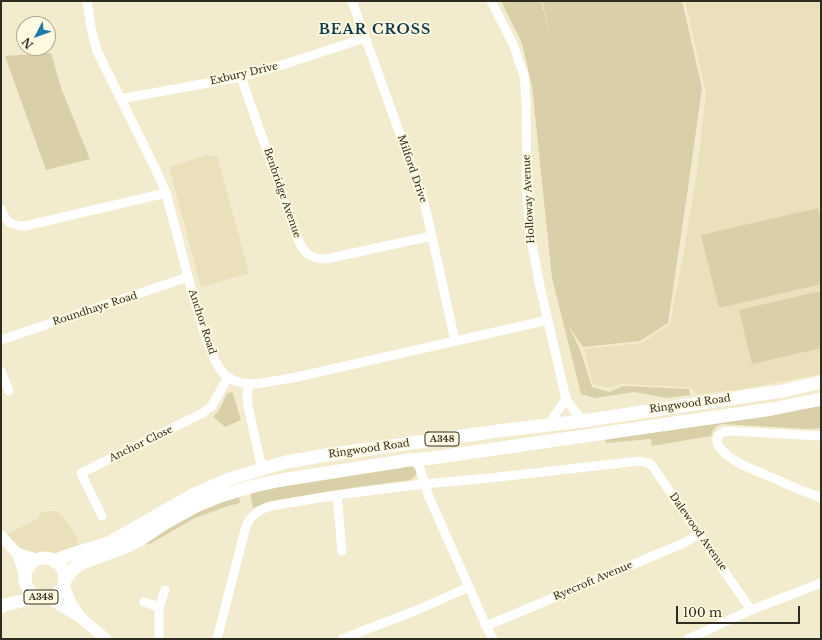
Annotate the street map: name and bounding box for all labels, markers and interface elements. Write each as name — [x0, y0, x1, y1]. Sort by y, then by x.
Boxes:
north arrow — [16, 16, 56, 56]
district label: BEAR CROSS — [319, 22, 431, 38]
text: N — [19, 35, 36, 52]
street label: Exbury Drive — [209, 60, 279, 88]
street label: Milford Drive — [395, 133, 429, 205]
street label: Benbridge Avenue — [261, 146, 303, 240]
street label: Holloway Avenue — [521, 154, 537, 244]
street label: Anchor Road — [186, 288, 218, 356]
street label: Roundhaye Road — [51, 290, 139, 328]
street label: Ringwood Road — [649, 392, 731, 416]
street label: Anchor Close — [107, 423, 175, 465]
road number: A348 — [425, 432, 459, 446]
street label: Ringwood Road — [328, 437, 410, 461]
street label: Dalewood Avenue — [667, 491, 729, 573]
street label: Ryecroft Avenue — [552, 559, 634, 603]
road number: A348 — [24, 590, 58, 604]
scale bar — [678, 598, 802, 624]
text: 100 m — [683, 605, 722, 620]

